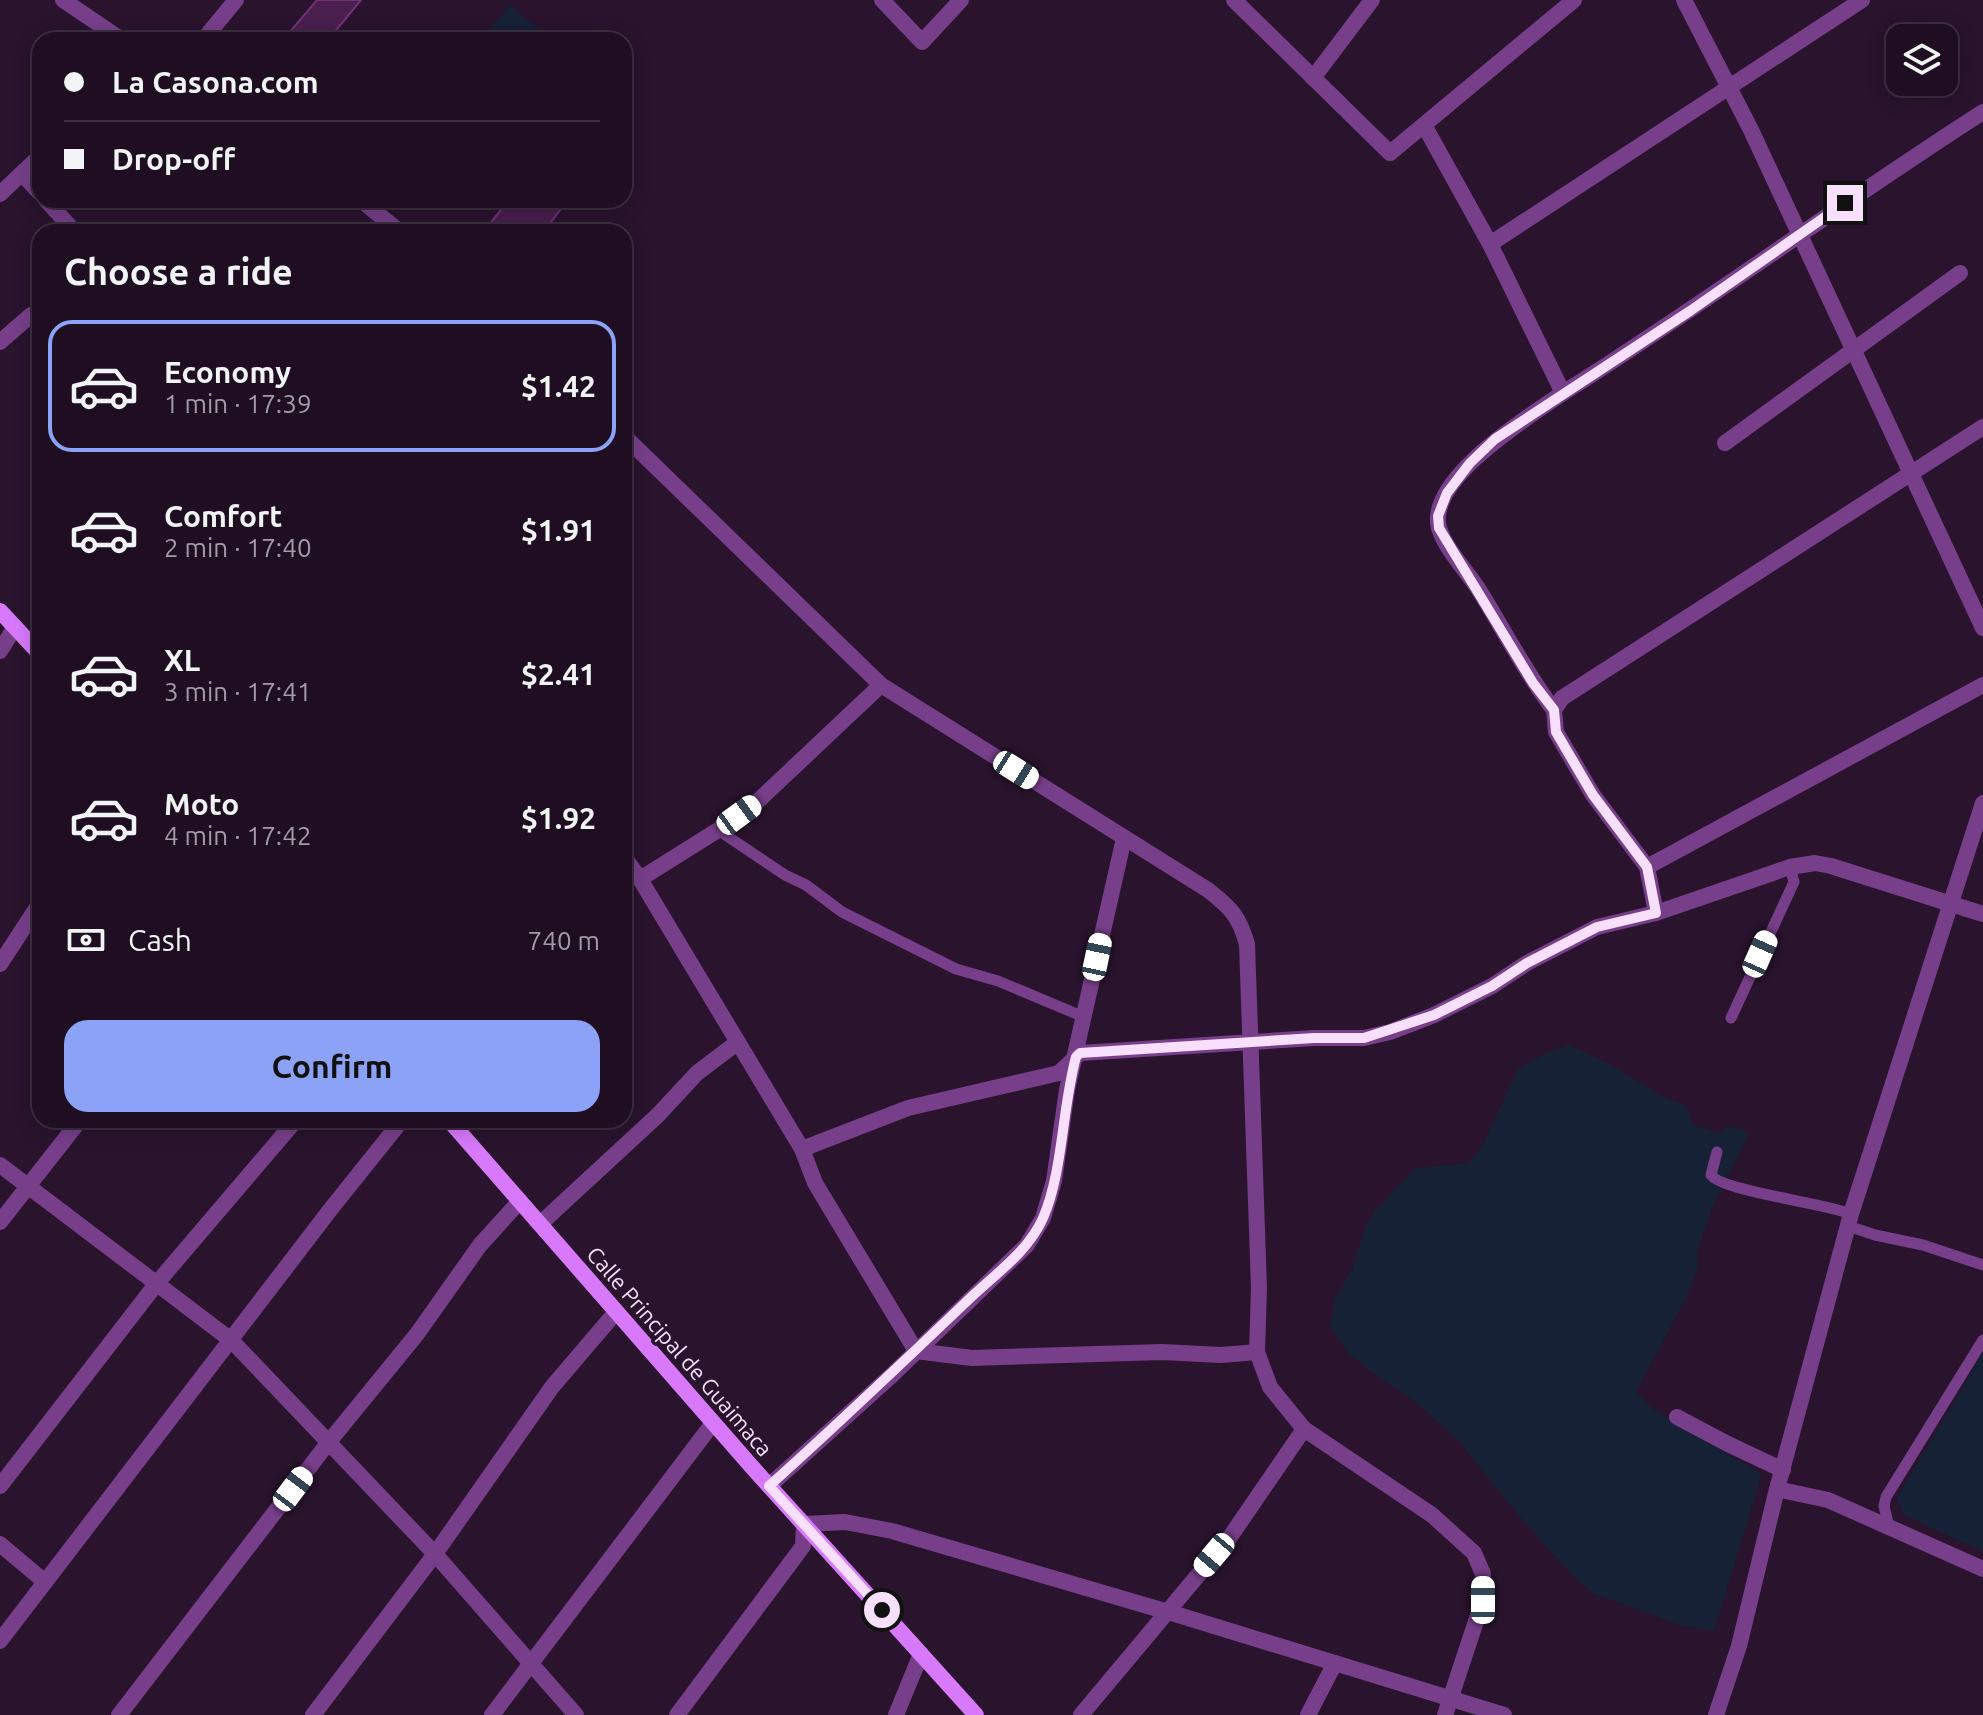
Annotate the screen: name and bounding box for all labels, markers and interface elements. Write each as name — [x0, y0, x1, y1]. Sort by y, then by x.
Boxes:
map controls — [1886, 24, 1958, 96]
button: layers — [1886, 24, 1958, 96]
text: La Casona.com — [112, 65, 319, 99]
text: Drop-off — [112, 142, 235, 176]
route end — [1827, 185, 1863, 221]
text: Choose a ride — [64, 251, 293, 292]
icon: car — [68, 350, 140, 422]
text: Economy — [164, 355, 291, 389]
text: $1.42 — [521, 369, 596, 403]
text: 1 min · 17:39 — [164, 389, 312, 418]
icon: car — [68, 494, 140, 566]
text: Comfort — [164, 499, 282, 533]
text: $1.91 — [521, 513, 596, 547]
text: 2 min · 17:40 — [164, 533, 312, 562]
icon: car — [68, 638, 140, 710]
text: XL — [164, 643, 200, 677]
text: $2.41 — [521, 657, 596, 691]
text: 3 min · 17:41 — [164, 677, 312, 706]
car — [989, 747, 1043, 793]
icon: car — [68, 782, 140, 854]
text: Moto — [164, 787, 239, 821]
car — [713, 791, 765, 839]
text: $1.92 — [521, 801, 596, 835]
text: 4 min · 17:42 — [164, 821, 312, 850]
icon: cash — [64, 918, 108, 962]
text: Cash — [128, 923, 192, 957]
text: 740 m — [528, 926, 600, 955]
car — [1739, 927, 1781, 981]
car — [1080, 931, 1114, 983]
button: Confirm — [64, 1020, 600, 1112]
street label: Calle Principal de Guaimaca — [582, 1241, 778, 1461]
car — [269, 1463, 317, 1515]
car — [1189, 1529, 1239, 1581]
car — [1471, 1576, 1495, 1624]
route start — [864, 1592, 900, 1628]

